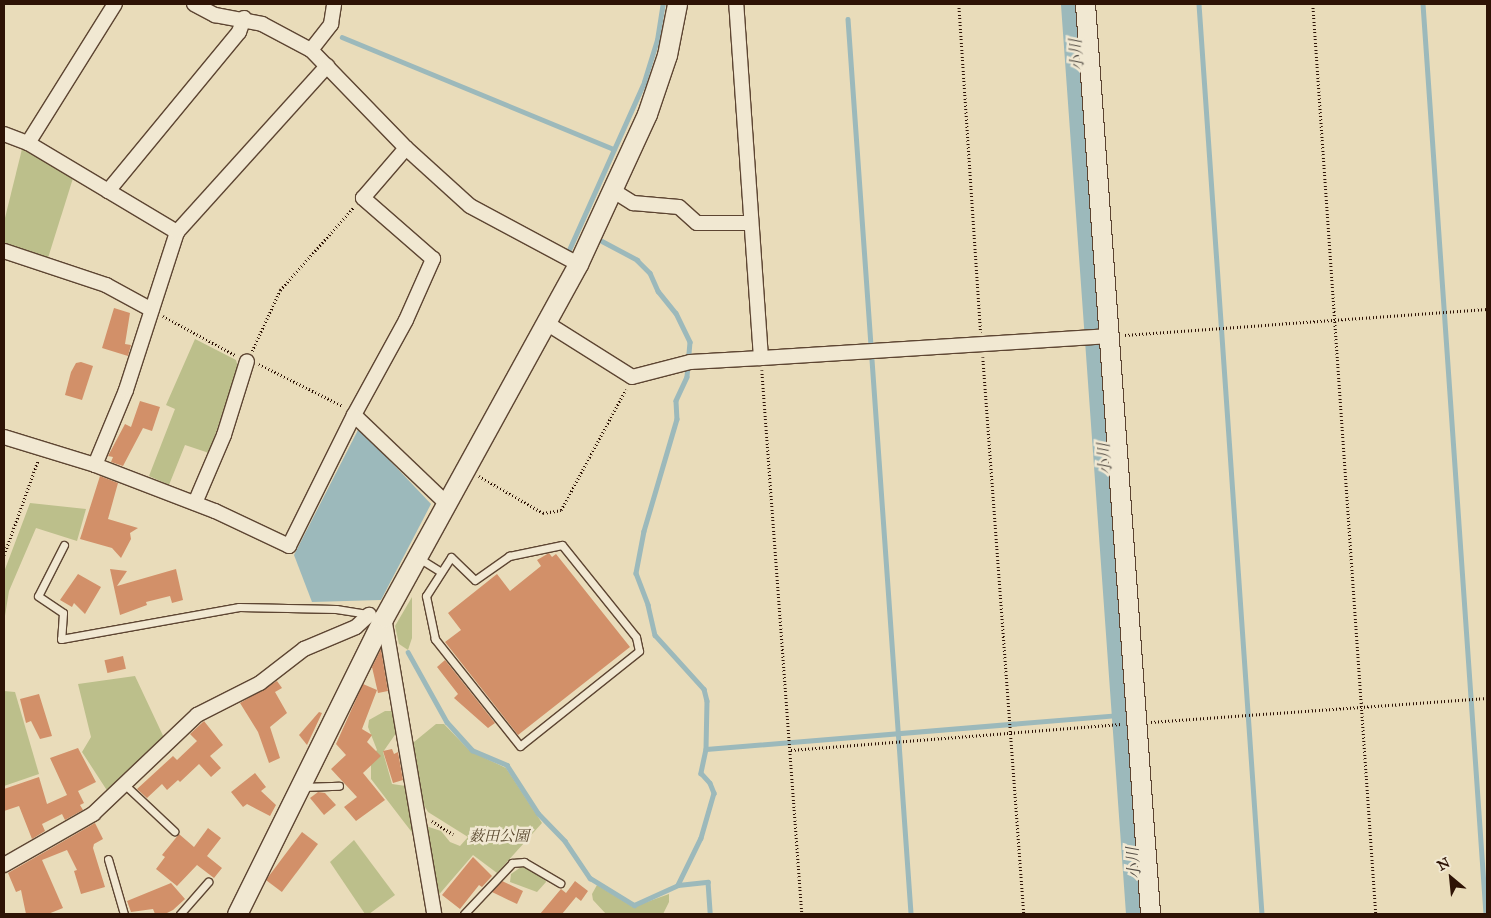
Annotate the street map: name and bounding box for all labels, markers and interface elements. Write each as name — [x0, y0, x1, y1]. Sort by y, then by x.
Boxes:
water label: 小川 — [1066, 38, 1088, 72]
water label: 小川 — [1094, 442, 1116, 476]
park label: 薮田公園 — [469, 828, 529, 846]
water label: 小川 — [1123, 846, 1145, 880]
north arrow — [1426, 853, 1476, 903]
text: N — [1434, 854, 1453, 875]

